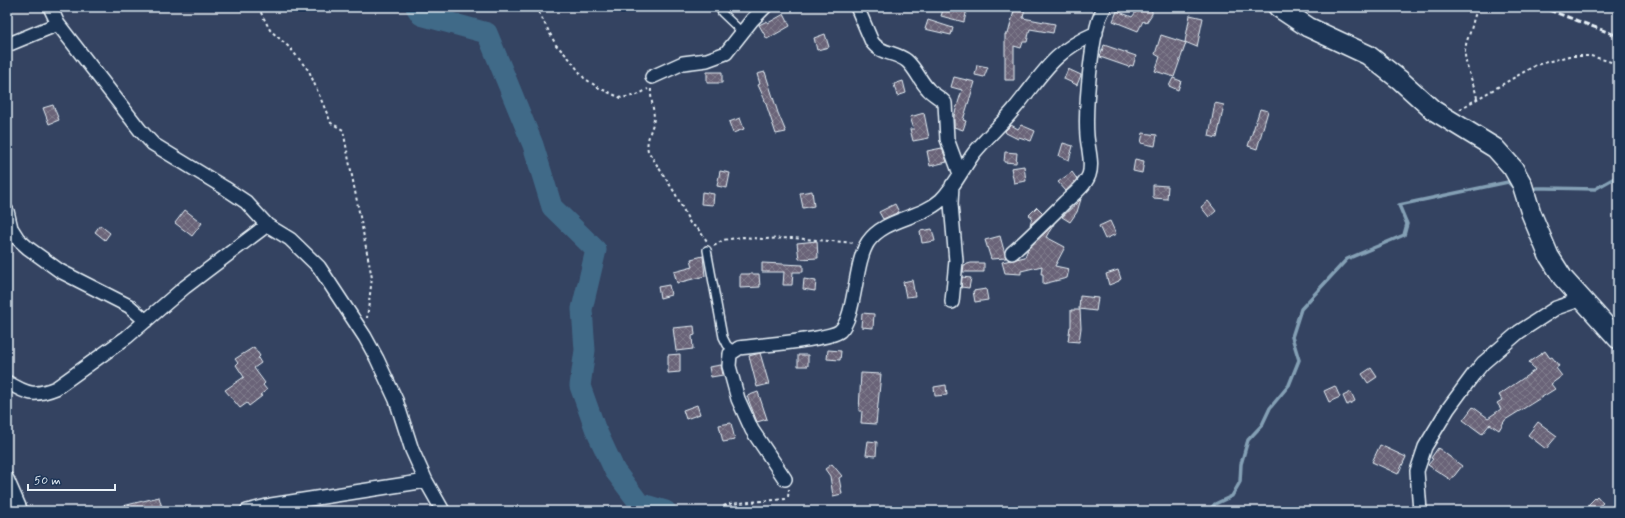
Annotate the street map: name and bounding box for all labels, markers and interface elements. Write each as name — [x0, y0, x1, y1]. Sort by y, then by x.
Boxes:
scale bar — [28, 466, 115, 492]
text: 50 m — [34, 473, 61, 489]

